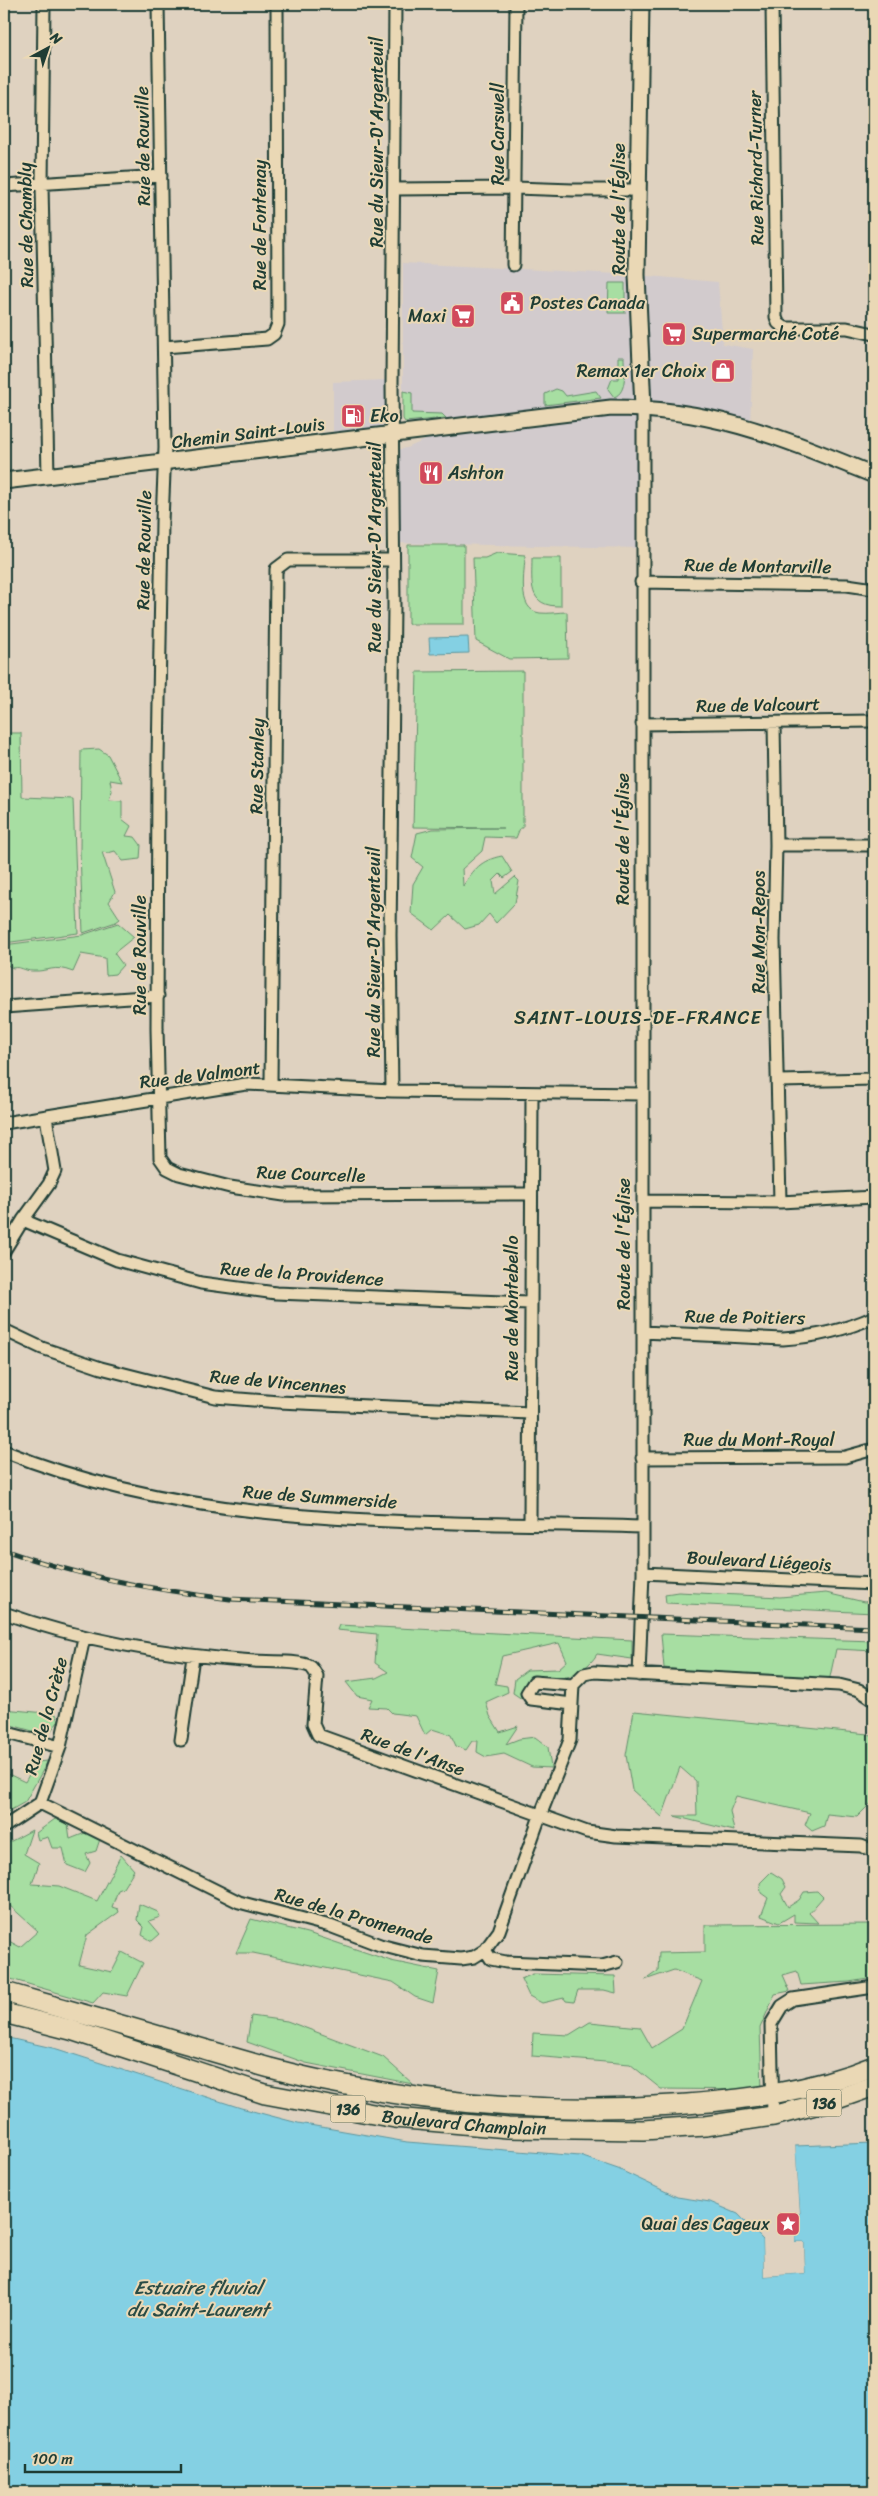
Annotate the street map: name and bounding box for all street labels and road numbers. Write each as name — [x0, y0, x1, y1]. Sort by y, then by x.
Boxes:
street label: Rue du Sieur-D'Argenteuil — [361, 36, 393, 247]
street label: Rue Carswell — [482, 82, 514, 185]
street label: Rue de Rouville — [126, 86, 160, 206]
street label: Rue Richard-Turner — [739, 89, 773, 245]
street label: Route de l'Église — [603, 143, 635, 275]
street label: Rue de Fontenay — [244, 159, 276, 290]
street label: Rue de Chambly — [9, 161, 43, 288]
street label: Chemin Saint-Louis — [170, 408, 327, 458]
street label: Rue du Sieur-D'Argenteuil — [359, 441, 391, 652]
street label: Rue de Rouville — [127, 490, 161, 610]
street label: Rue de Montarville — [684, 549, 832, 583]
street label: Rue de Valcourt — [696, 688, 820, 722]
street label: Rue Stanley — [240, 717, 274, 814]
street label: Route de l'Église — [607, 773, 639, 905]
street label: Rue du Sieur-D'Argenteuil — [358, 846, 390, 1057]
street label: Rue Mon-Repos — [743, 870, 775, 993]
street label: Rue de Rouville — [124, 895, 156, 1015]
street label: Rue de Valmont — [138, 1052, 262, 1098]
street label: Rue Courcelle — [256, 1156, 366, 1192]
street label: Route de l'Église — [608, 1178, 640, 1310]
street label: Rue de Montebello — [496, 1235, 528, 1381]
street label: Rue de la Providence — [219, 1252, 385, 1296]
street label: Rue de Poitiers — [685, 1300, 806, 1334]
street label: Rue de Vincennes — [209, 1360, 348, 1404]
street label: Rue du Mont-Royal — [683, 1424, 835, 1456]
street label: Rue de Summerside — [242, 1476, 398, 1518]
street label: Boulevard Liégeois — [686, 1541, 833, 1581]
street label: Rue de la Crète — [15, 1653, 77, 1779]
street label: Rue de l'Anse — [357, 1718, 469, 1786]
street label: Rue de la Promenade — [271, 1878, 437, 1954]
road number: 136 — [806, 2090, 842, 2116]
road number: 136 — [330, 2096, 366, 2122]
street label: Boulevard Champlain — [379, 2100, 547, 2145]

